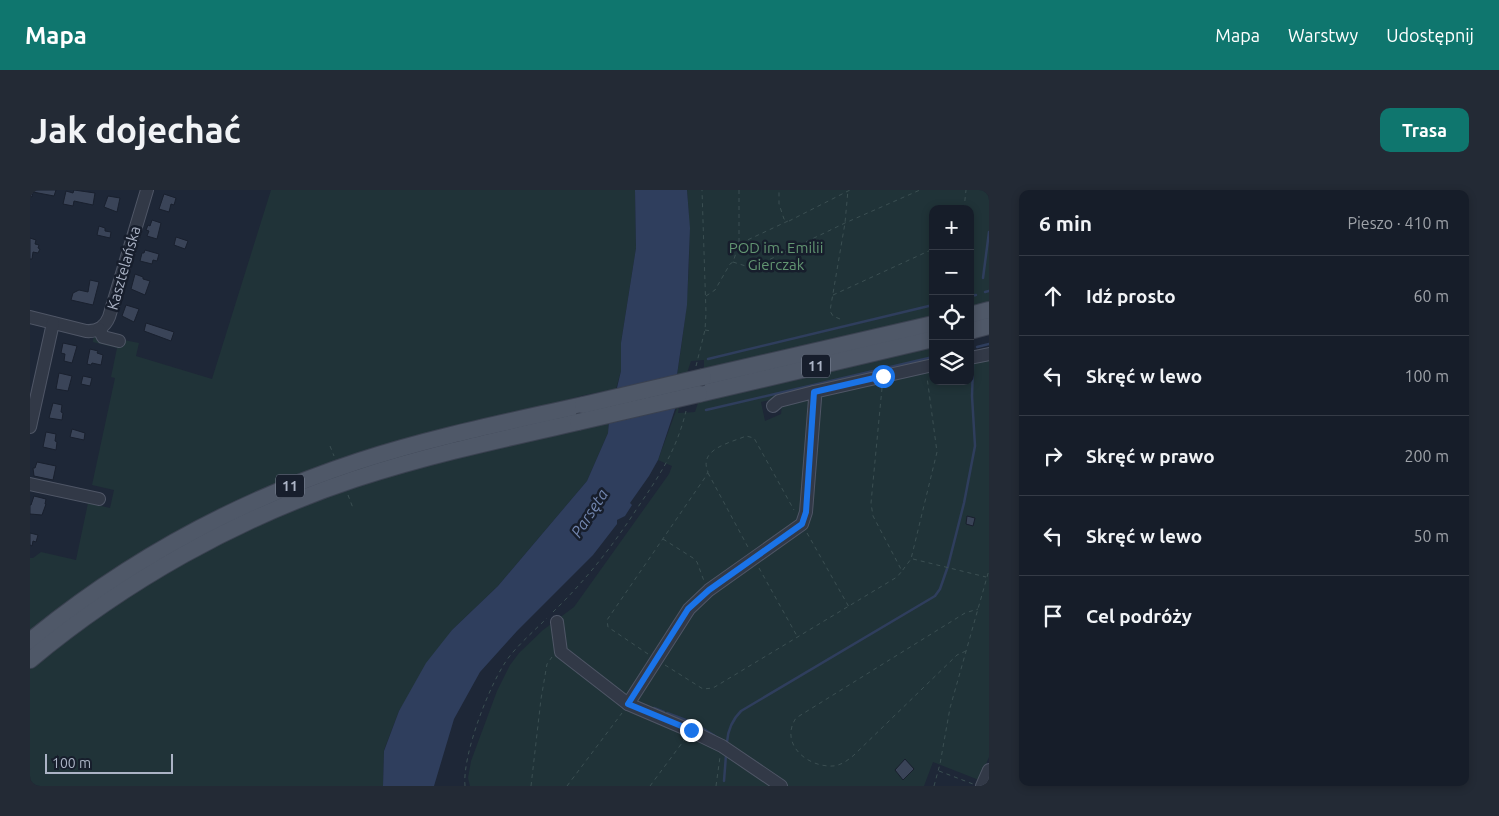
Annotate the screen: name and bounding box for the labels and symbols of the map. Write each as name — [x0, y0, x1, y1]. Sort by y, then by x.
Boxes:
street label: Kasztelańska — [103, 224, 144, 312]
park label: POD im. Emilii Gierczak — [729, 239, 823, 273]
road number: 11 — [802, 355, 830, 378]
route start — [872, 365, 895, 388]
road number: 11 — [276, 474, 304, 498]
water label: Parsęta — [567, 485, 611, 540]
route end — [680, 719, 703, 742]
scale bar — [45, 751, 172, 774]

